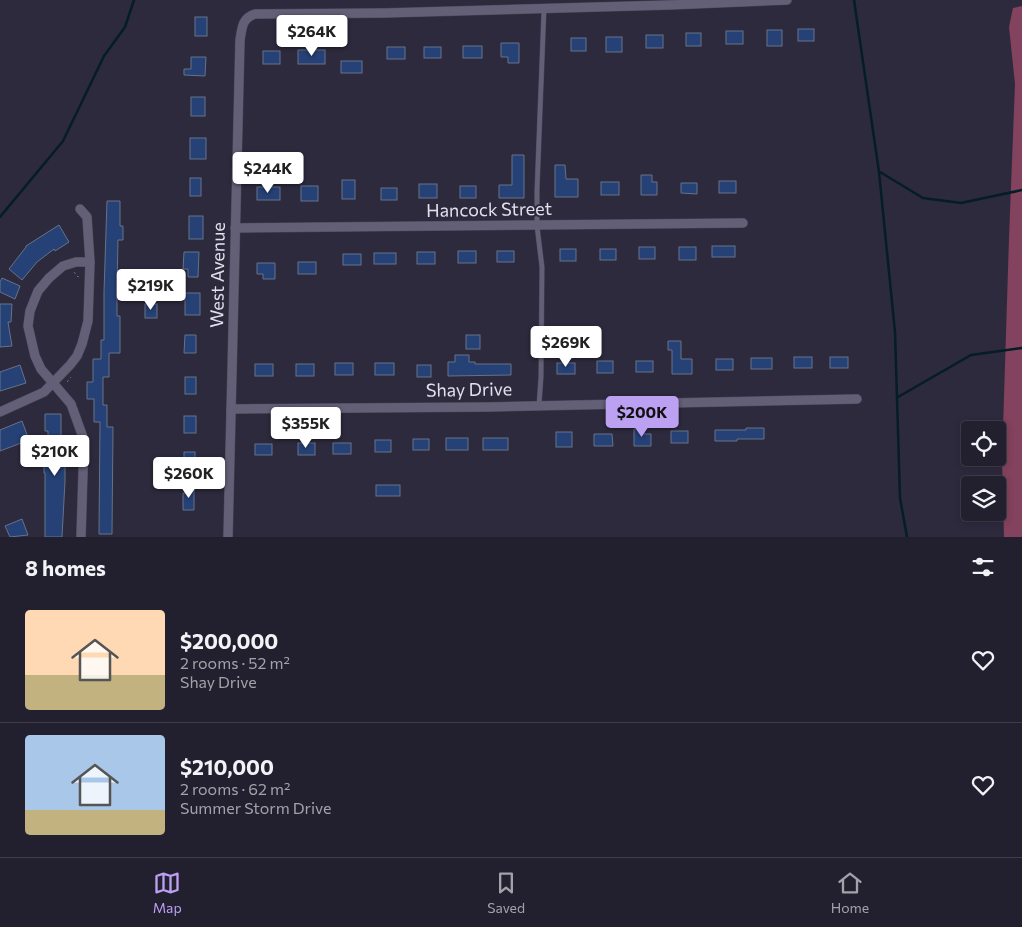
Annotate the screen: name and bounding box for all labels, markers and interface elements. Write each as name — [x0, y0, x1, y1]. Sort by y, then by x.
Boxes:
pin: $264K — [277, 15, 347, 57]
text: $264K — [287, 21, 337, 40]
pin: $244K — [233, 152, 303, 194]
text: $244K — [244, 158, 292, 177]
street label: Hancock Street — [426, 197, 552, 221]
street label: West Avenue — [205, 222, 229, 328]
pin: $219K — [116, 268, 186, 311]
text: $219K — [128, 275, 174, 294]
pin: $269K — [531, 326, 601, 368]
text: $269K — [542, 332, 590, 351]
street label: Shay Drive — [426, 377, 512, 401]
pin: $200K — [607, 396, 677, 438]
text: $200K — [617, 402, 667, 421]
pin: $355K — [271, 406, 341, 449]
text: $355K — [282, 413, 330, 432]
map controls — [961, 421, 1006, 521]
button: locate — [961, 421, 1006, 466]
pin: $210K — [20, 434, 90, 477]
text: $210K — [31, 441, 79, 460]
pin: $260K — [154, 456, 224, 499]
text: $260K — [164, 463, 214, 482]
button: layers — [961, 476, 1006, 521]
icon: filters — [969, 553, 997, 581]
text: 8 homes — [25, 555, 106, 580]
text: $200,000 — [180, 628, 278, 653]
icon: home — [65, 630, 125, 690]
icon: heart — [969, 646, 997, 674]
text: 2 rooms · 52 m² — [180, 653, 290, 672]
text: Shay Drive — [180, 672, 257, 691]
text: $210,000 — [180, 754, 274, 779]
icon: home — [65, 755, 125, 815]
icon: heart — [969, 771, 997, 799]
text: 2 rooms · 62 m² — [180, 779, 290, 798]
text: Summer Storm Drive — [180, 798, 331, 817]
tab: Map — [153, 869, 182, 916]
tab: Saved — [487, 869, 525, 916]
tab: Home — [831, 869, 869, 916]

